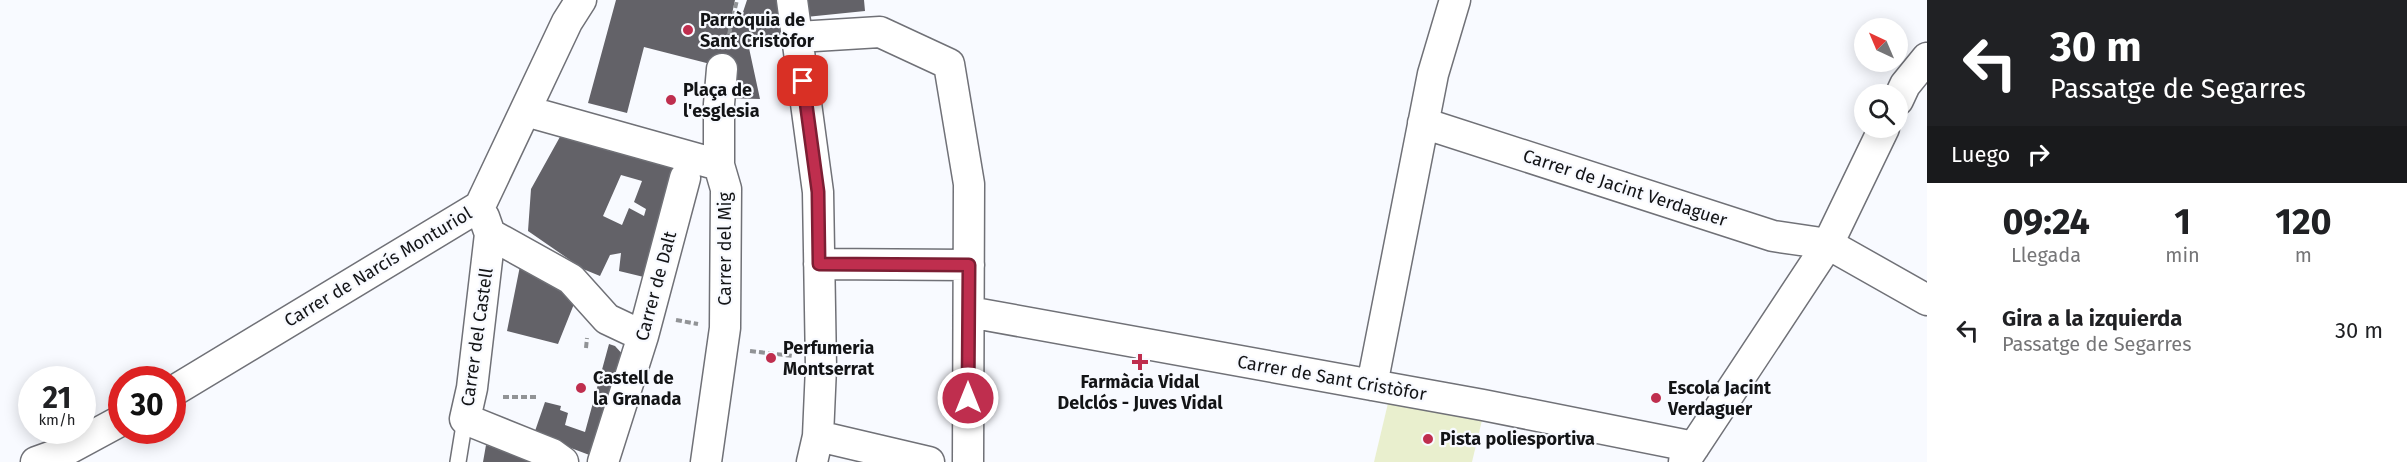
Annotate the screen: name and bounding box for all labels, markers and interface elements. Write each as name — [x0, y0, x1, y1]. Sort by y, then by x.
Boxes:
place label: Parròquia de Sant Cristòfor — [700, 9, 815, 52]
north arrow — [1854, 18, 1908, 72]
map controls — [1854, 18, 1908, 138]
text: 30 m — [2050, 22, 2142, 72]
marker: Parròquia de Sant Cristòfor — [681, 23, 695, 37]
icon: left — [1951, 24, 2029, 102]
pin — [777, 55, 828, 106]
icon: arrive — [786, 64, 819, 97]
text: Passatge de Segarres — [2050, 73, 2306, 105]
place label: Plaça de l'esglesia — [683, 79, 760, 122]
button: search — [1854, 84, 1908, 138]
marker: Plaça de l'esglesia — [664, 93, 678, 107]
icon: right — [2022, 138, 2055, 171]
text: Luego — [1951, 141, 2010, 168]
street label: Carrer de Jacint Verdaguer — [1520, 145, 1730, 231]
street label: Carrer del Mig — [714, 192, 736, 306]
text: 09:24 — [2002, 200, 2090, 244]
text: 1 — [2174, 200, 2191, 244]
text: 120 — [2275, 200, 2332, 244]
street label: Carrer de Narcís Monturiol — [280, 202, 476, 332]
street label: Carrer de Dalt — [631, 228, 681, 343]
text: Llegada — [2011, 243, 2081, 267]
text: min — [2165, 243, 2200, 267]
text: m — [2295, 243, 2312, 267]
street label: Carrer del Castell — [456, 266, 498, 408]
text: Gira a la izquierda — [2002, 305, 2182, 332]
icon: left — [1951, 314, 1984, 347]
text: 30 m — [2335, 317, 2383, 344]
text: Passatge de Segarres — [2002, 332, 2192, 356]
place label: Perfumeria Montserrat — [783, 337, 875, 380]
marker: Perfumeria Montserrat — [764, 351, 778, 365]
street label: Carrer de Sant Cristòfor — [1236, 351, 1428, 405]
marker: Farmàcia Vidal Delclós - Juves Vidal — [1133, 355, 1147, 369]
speed limit sign: 30 — [108, 366, 186, 444]
position arrow — [936, 366, 1000, 430]
place label: Castell de la Granada — [593, 367, 681, 410]
place label: Farmàcia Vidal Delclós - Juves Vidal — [1057, 371, 1223, 414]
place label: Escola Jacint Verdaguer — [1667, 377, 1772, 420]
text: 21 — [43, 380, 71, 416]
marker: Castell de la Granada — [574, 381, 588, 395]
marker: Escola Jacint Verdaguer — [1649, 391, 1663, 405]
text: km/h — [38, 411, 76, 429]
place label: Pista poliesportiva — [1440, 428, 1595, 450]
marker: Pista poliesportiva — [1421, 432, 1435, 446]

